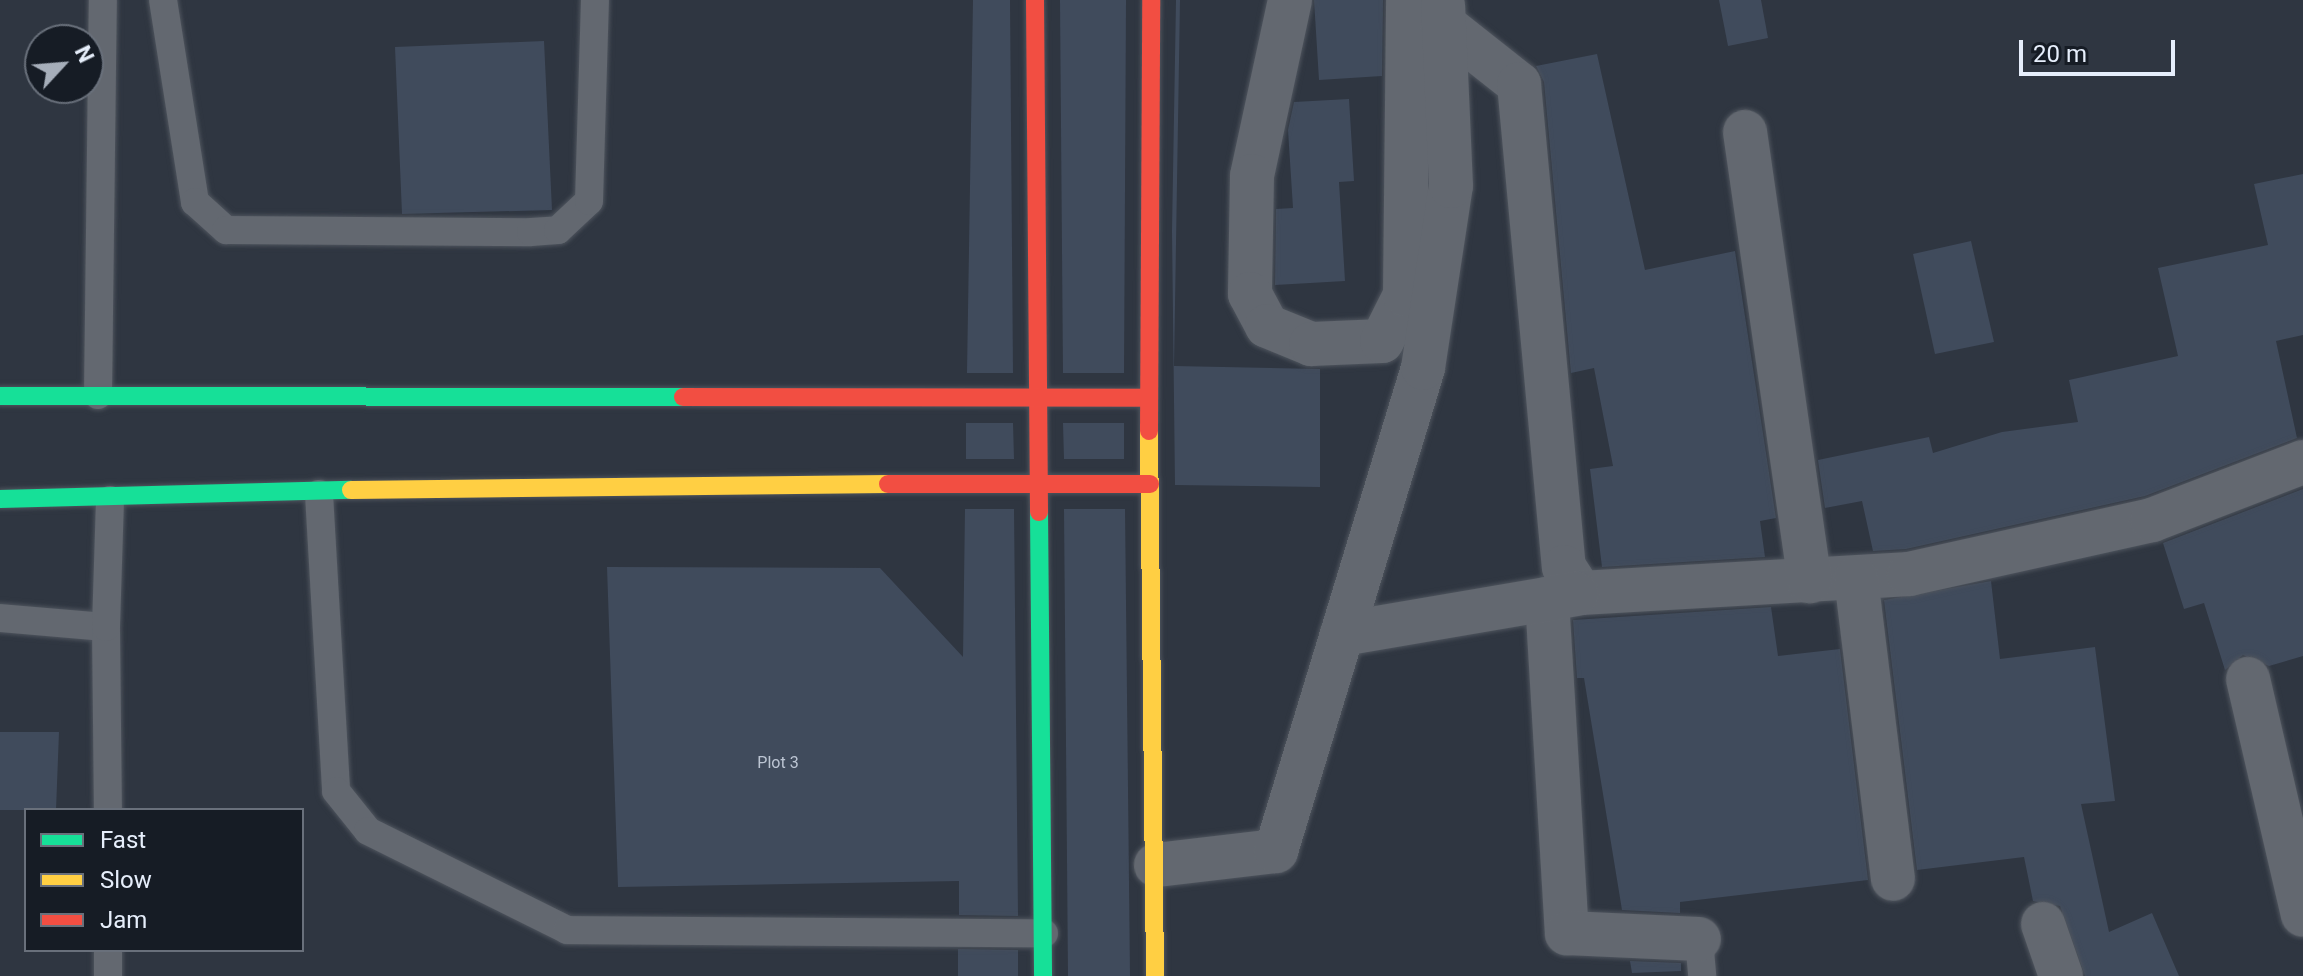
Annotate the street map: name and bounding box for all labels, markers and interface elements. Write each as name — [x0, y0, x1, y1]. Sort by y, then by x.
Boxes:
north arrow — [24, 24, 104, 104]
scale bar — [2023, 24, 2179, 74]
text: 20 m — [2033, 40, 2087, 68]
text: N — [70, 42, 99, 67]
house number: Plot 3 — [757, 753, 799, 773]
legend — [24, 808, 304, 952]
text: Fast — [100, 826, 146, 854]
text: Slow — [100, 866, 152, 894]
text: Jam — [100, 906, 147, 934]

